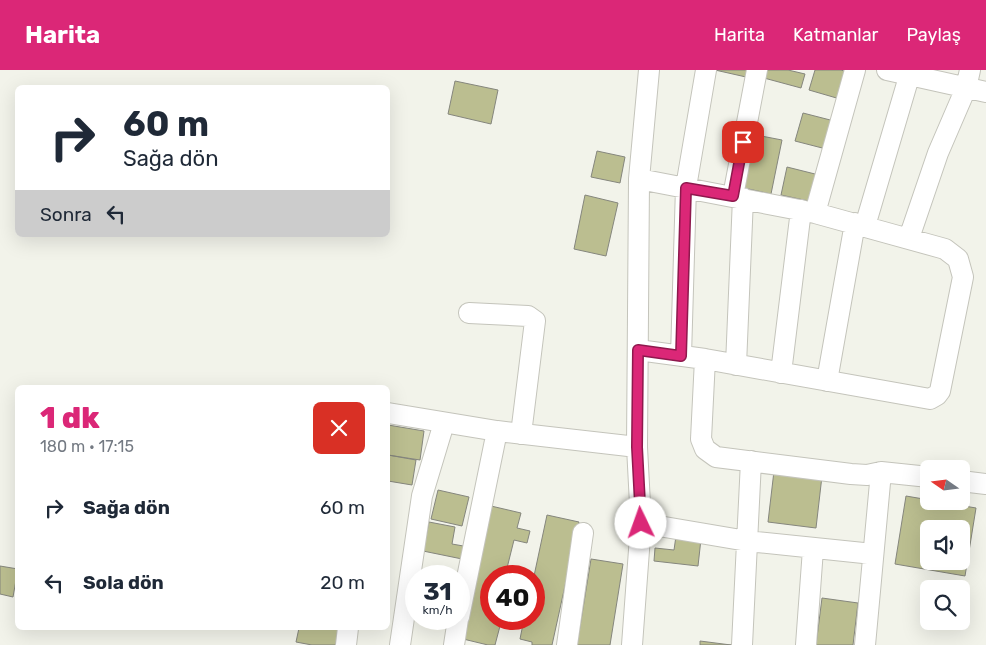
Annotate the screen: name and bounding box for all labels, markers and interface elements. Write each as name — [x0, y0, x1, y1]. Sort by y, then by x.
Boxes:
text: Harita — [25, 21, 100, 49]
text: Harita — [714, 24, 765, 46]
text: Katmanlar — [793, 24, 878, 46]
text: Paylaş — [906, 24, 961, 46]
text: 60 m — [123, 103, 209, 145]
icon: right — [40, 105, 105, 170]
pin — [722, 121, 764, 163]
icon: arrive — [729, 128, 757, 156]
text: Sağa dön — [123, 145, 219, 172]
icon: left — [102, 200, 130, 228]
text: Sonra — [40, 203, 92, 226]
text: 1 dk — [40, 400, 100, 436]
button: close — [313, 402, 365, 454]
text: 180 m · 17:15 — [40, 437, 134, 456]
north arrow — [920, 460, 970, 510]
map controls — [920, 460, 970, 630]
icon: right — [40, 494, 68, 522]
text: Sağa dön — [83, 496, 170, 519]
text: 60 m — [320, 496, 365, 519]
position arrow — [614, 496, 666, 548]
button: sound — [920, 520, 970, 570]
speed limit sign: 40 — [480, 565, 545, 630]
icon: left — [40, 569, 68, 597]
text: Sola dön — [83, 571, 164, 594]
text: 20 m — [320, 571, 365, 594]
text: 31 — [423, 577, 452, 606]
button: search — [920, 580, 970, 630]
text: km/h — [423, 603, 452, 617]

